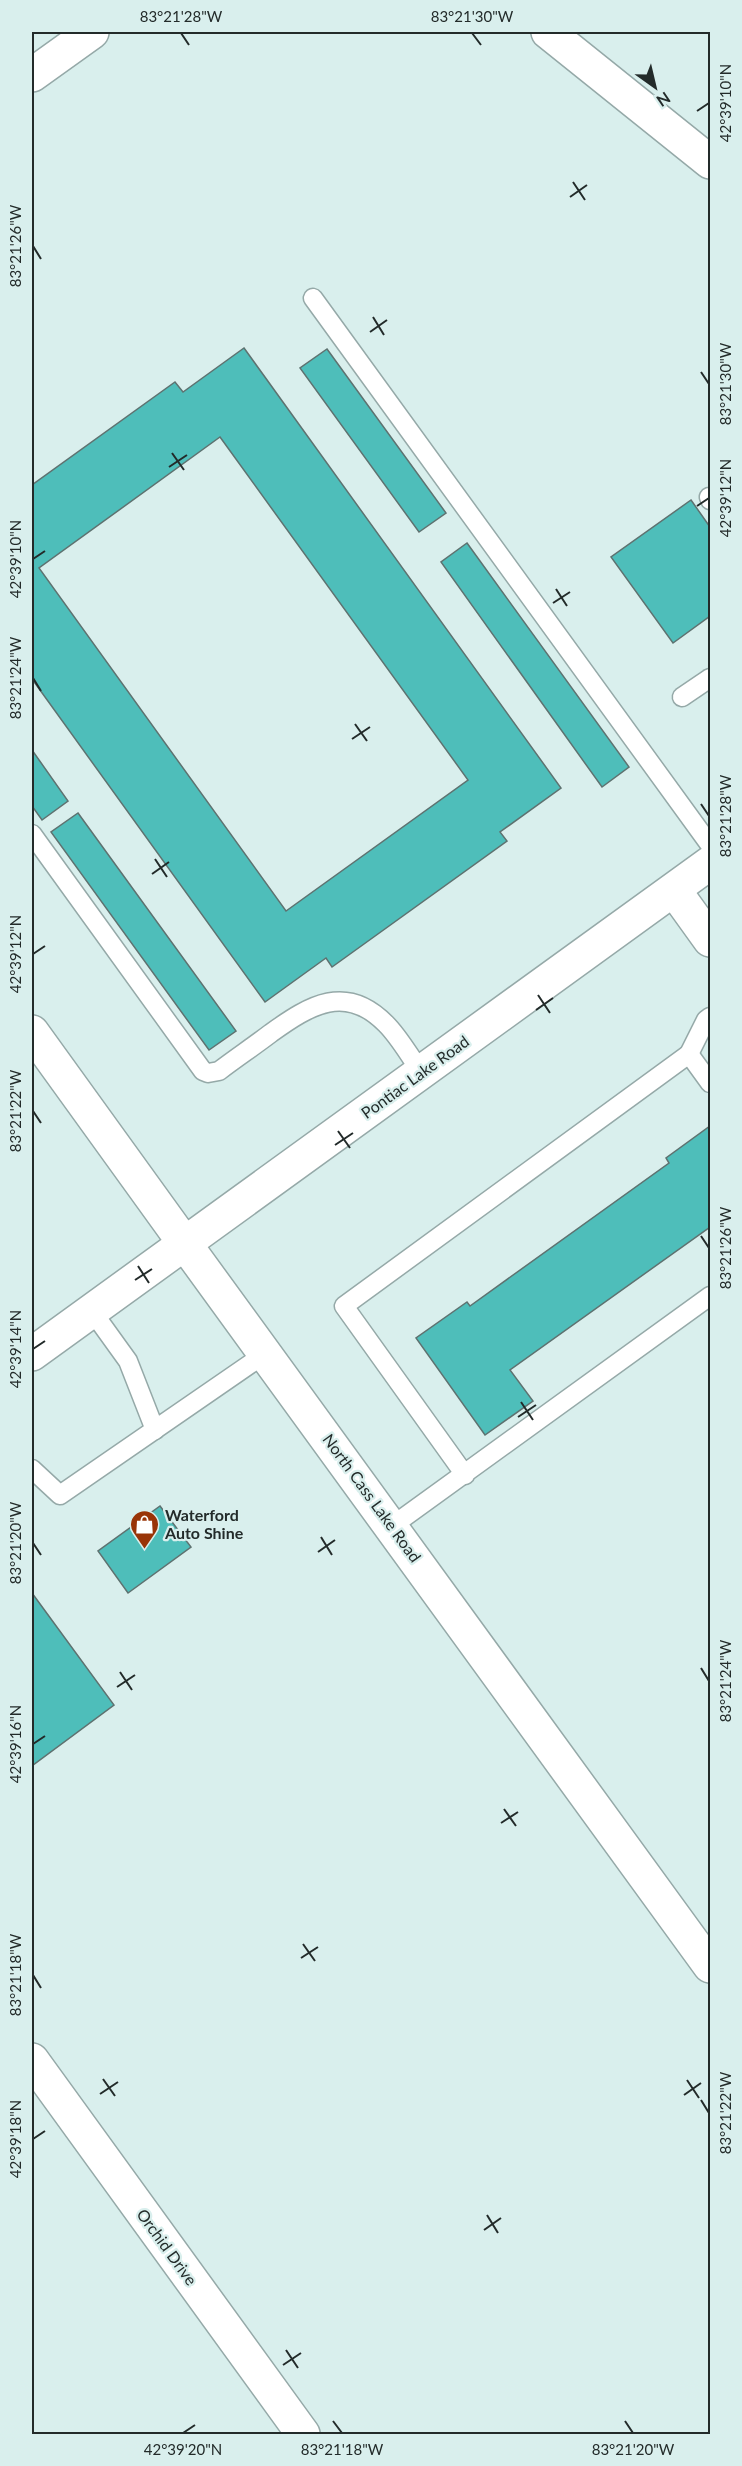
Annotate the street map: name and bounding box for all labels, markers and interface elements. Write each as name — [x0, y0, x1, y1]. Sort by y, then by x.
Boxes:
text: 83°21'28"W — [140, 7, 223, 25]
text: 83°21'30"W — [431, 7, 514, 25]
north arrow — [625, 57, 685, 117]
text: 42°39'10"N — [716, 64, 734, 142]
text: N — [653, 89, 674, 111]
text: 83°21'26"W — [6, 204, 24, 287]
text: 83°21'30"W — [716, 342, 734, 425]
text: 42°39'12"N — [716, 459, 734, 537]
text: 42°39'10"N — [6, 520, 24, 598]
text: 83°21'24"W — [6, 636, 24, 719]
text: 83°21'28"W — [716, 774, 734, 857]
text: 42°39'12"N — [6, 915, 24, 993]
street label: Pontiac Lake Road — [357, 1031, 472, 1122]
text: 83°21'22"W — [6, 1069, 24, 1152]
text: 83°21'26"W — [716, 1206, 734, 1289]
text: 42°39'14"N — [6, 1310, 24, 1388]
street label: North Cass Lake Road — [319, 1430, 425, 1566]
text: 83°21'20"W — [6, 1501, 24, 1584]
place label: Waterford Auto Shine — [164, 1505, 244, 1542]
shop icon: Waterford Auto Shine — [128, 1508, 160, 1550]
text: 83°21'24"W — [716, 1639, 734, 1722]
text: 42°39'16"N — [6, 1705, 24, 1783]
text: 83°21'18"W — [6, 1933, 24, 2016]
text: 83°21'22"W — [716, 2071, 734, 2154]
text: 42°39'18"N — [6, 2100, 24, 2178]
street label: Orchid Drive — [133, 2205, 201, 2289]
text: 42°39'20"N — [144, 2440, 222, 2458]
text: 83°21'18"W — [301, 2440, 384, 2458]
text: 83°21'20"W — [592, 2440, 675, 2458]

